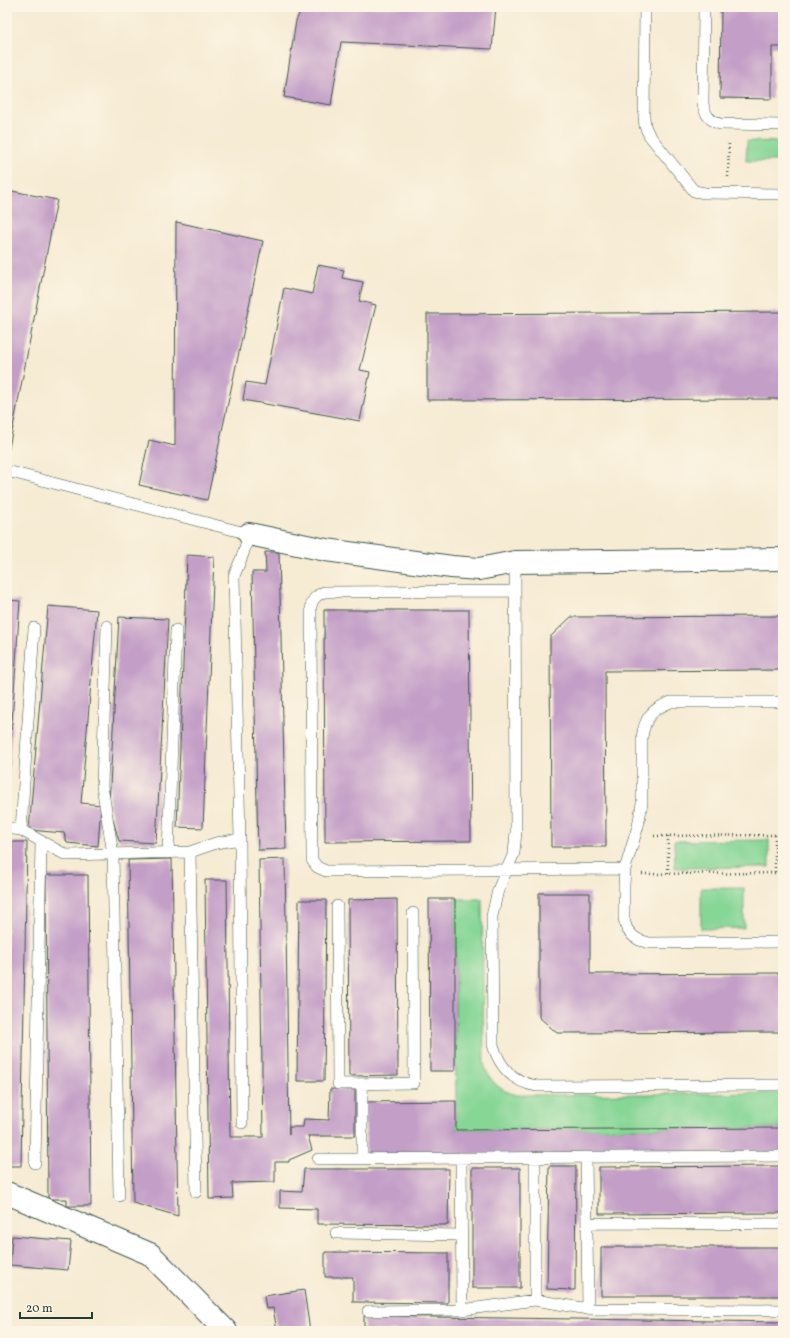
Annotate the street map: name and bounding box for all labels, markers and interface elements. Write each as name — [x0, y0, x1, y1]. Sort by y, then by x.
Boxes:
scale bar — [20, 1294, 92, 1320]
text: 20 m — [26, 1301, 53, 1317]

